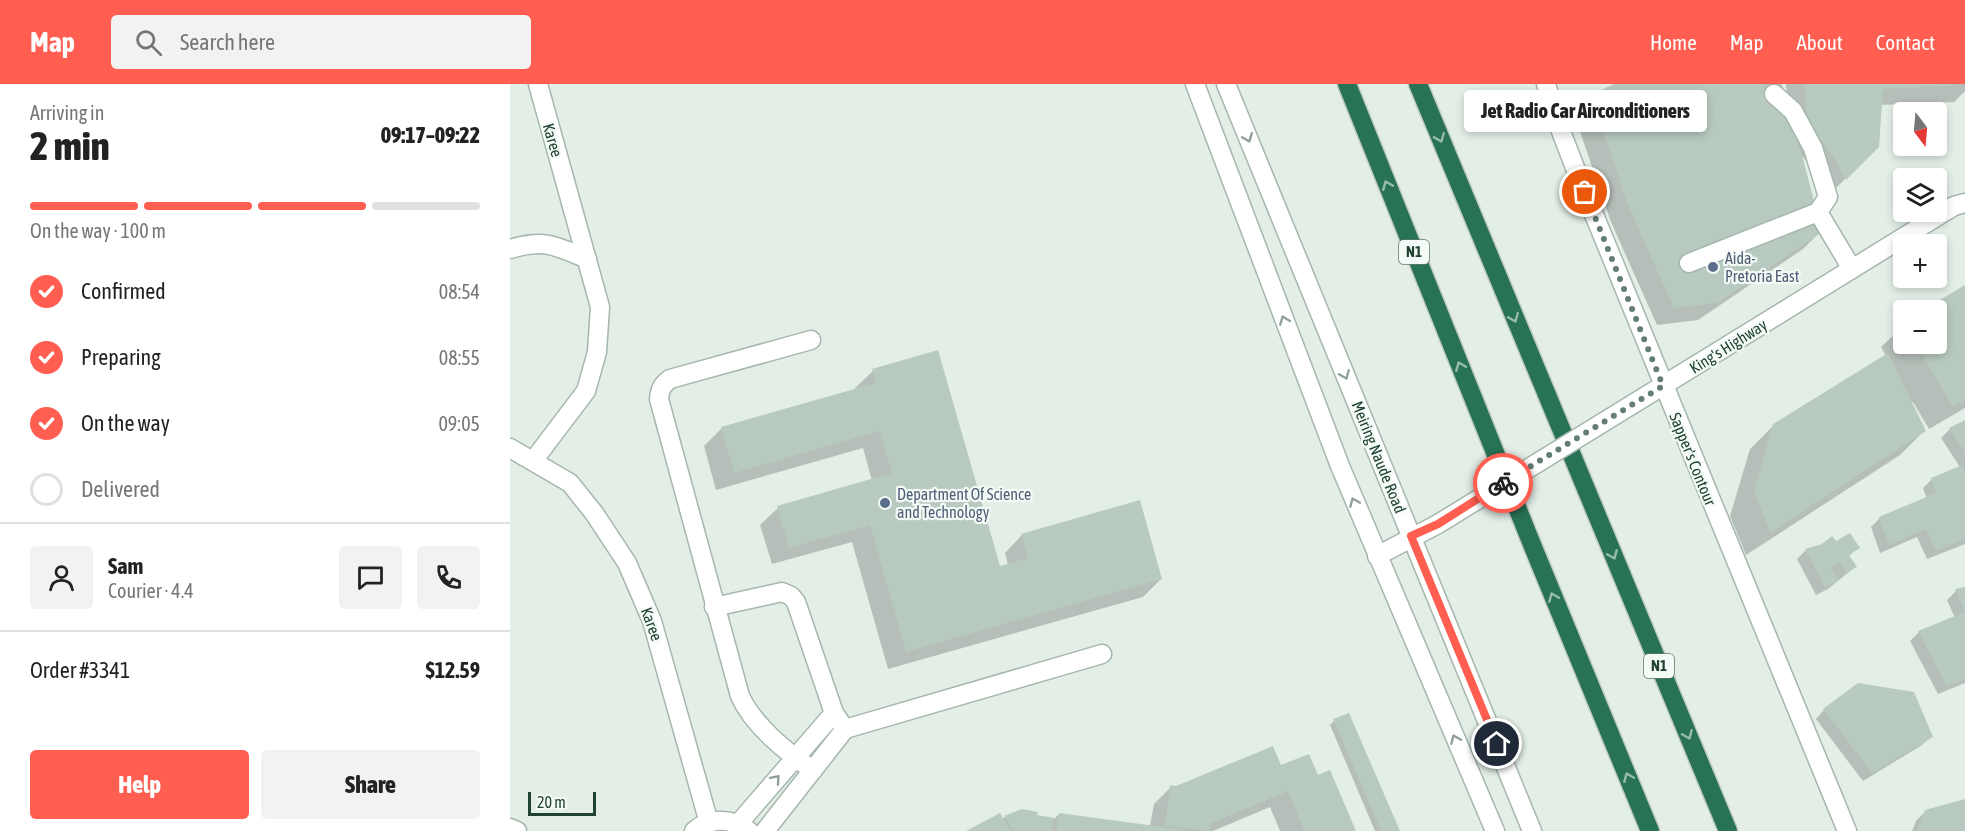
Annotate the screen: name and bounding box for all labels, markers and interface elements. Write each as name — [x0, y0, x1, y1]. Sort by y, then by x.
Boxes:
search box — [111, 15, 531, 69]
text: Map — [30, 26, 75, 58]
icon: search — [132, 26, 165, 59]
text: Search here — [180, 29, 275, 55]
text: Home — [1650, 30, 1697, 54]
text: Map — [1730, 30, 1764, 54]
text: About — [1797, 30, 1843, 54]
text: Contact — [1876, 30, 1935, 54]
callout: Jet Radio Car Airconditioners — [1464, 90, 1706, 132]
text: Jet Radio Car Airconditioners — [1481, 99, 1690, 122]
text: Arriving in — [30, 101, 104, 124]
north arrow — [1893, 102, 1947, 156]
map controls — [1893, 102, 1947, 354]
street label: Karee — [540, 121, 566, 159]
text: 09:17–09:22 — [381, 122, 480, 148]
text: 2 min — [30, 124, 110, 168]
one-way arrow — [1241, 132, 1253, 143]
one-way arrow — [1433, 132, 1445, 143]
pin — [1559, 166, 1610, 217]
button: layers — [1893, 168, 1947, 222]
icon: bag — [1568, 175, 1601, 208]
one-way arrow — [1382, 180, 1394, 191]
text: On the way · 100 m — [30, 219, 166, 242]
button: + — [1893, 234, 1947, 288]
road number: N1 — [1399, 240, 1429, 264]
place label: Aida- Pretoria East — [1725, 249, 1800, 285]
marker: Aida- Pretoria East — [1706, 260, 1720, 274]
icon: check — [30, 275, 63, 308]
text: Confirmed — [81, 278, 166, 304]
text: 08:54 — [439, 280, 480, 303]
button: − — [1893, 300, 1947, 354]
one-way arrow — [1507, 312, 1519, 323]
one-way arrow — [1278, 315, 1291, 326]
street label: King's Highway — [1686, 315, 1771, 378]
icon: check — [30, 341, 63, 374]
text: Preparing — [81, 344, 161, 370]
text: 08:55 — [439, 346, 480, 369]
one-way arrow — [1455, 361, 1467, 372]
one-way arrow — [1338, 369, 1350, 380]
street label: Meiring Naude Road — [1347, 398, 1410, 516]
icon: check — [30, 407, 63, 440]
text: On the way — [81, 410, 170, 436]
street label: Sapper's Contour — [1665, 410, 1720, 509]
text: 09:05 — [438, 412, 480, 435]
courier — [1473, 453, 1533, 513]
icon: bike — [1487, 467, 1520, 500]
text: Delivered — [81, 476, 160, 502]
place label: Department Of Science and Technology — [897, 485, 1031, 522]
marker: Department Of Science and Technology — [878, 496, 892, 510]
one-way arrow — [1349, 497, 1361, 508]
button: person — [30, 546, 93, 609]
button: chat — [339, 546, 402, 609]
button: phone — [417, 546, 480, 609]
one-way arrow — [1606, 549, 1618, 560]
text: Sam — [108, 553, 143, 579]
text: Courier · 4.4 — [108, 579, 194, 602]
one-way arrow — [1548, 592, 1560, 603]
street label: Karee — [638, 605, 666, 643]
road number: N1 — [1644, 654, 1674, 678]
text: Order #3341 — [30, 657, 130, 683]
text: $12.59 — [425, 657, 480, 683]
pin — [1471, 718, 1522, 769]
icon: home — [1480, 727, 1513, 760]
one-way arrow — [1681, 729, 1693, 740]
one-way arrow — [1450, 734, 1462, 745]
button: Help — [30, 750, 249, 819]
button: Share — [261, 750, 480, 819]
one-way arrow — [1623, 772, 1635, 783]
one-way arrow — [769, 776, 780, 786]
scale bar — [528, 789, 596, 816]
text: 20 m — [537, 793, 566, 811]

